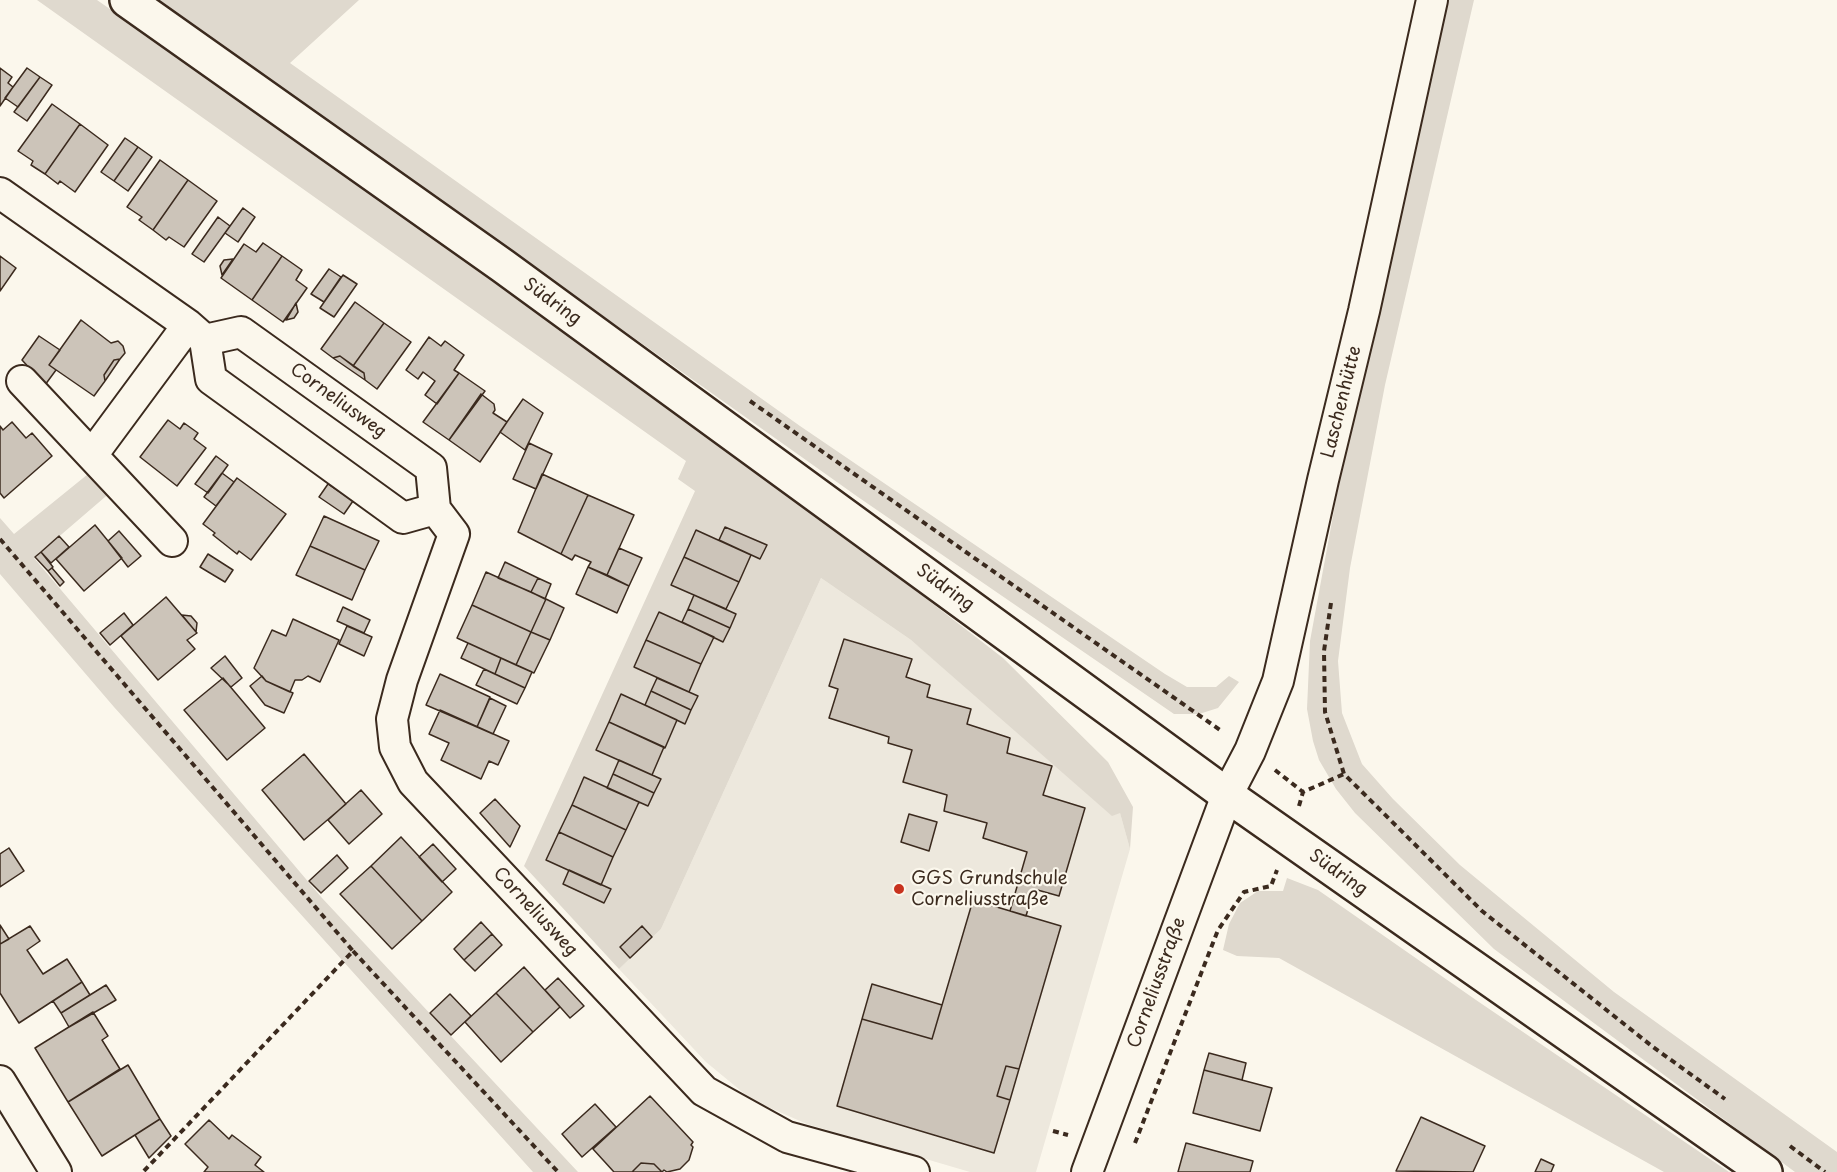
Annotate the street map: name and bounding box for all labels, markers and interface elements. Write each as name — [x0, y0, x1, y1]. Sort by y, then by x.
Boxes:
street label: Südring — [519, 274, 585, 330]
street label: Laschenhütte — [1318, 344, 1366, 460]
street label: Corneliusweg — [286, 359, 390, 443]
street label: Südring — [912, 560, 978, 616]
street label: Südring — [1305, 845, 1371, 901]
street label: Corneliusweg — [488, 863, 582, 961]
place label: GGS Grundschule Corneliusstraße — [911, 868, 1067, 910]
marker: GGS Grundschule Corneliusstraße — [892, 882, 906, 896]
street label: Corneliusstraße — [1123, 915, 1191, 1051]

